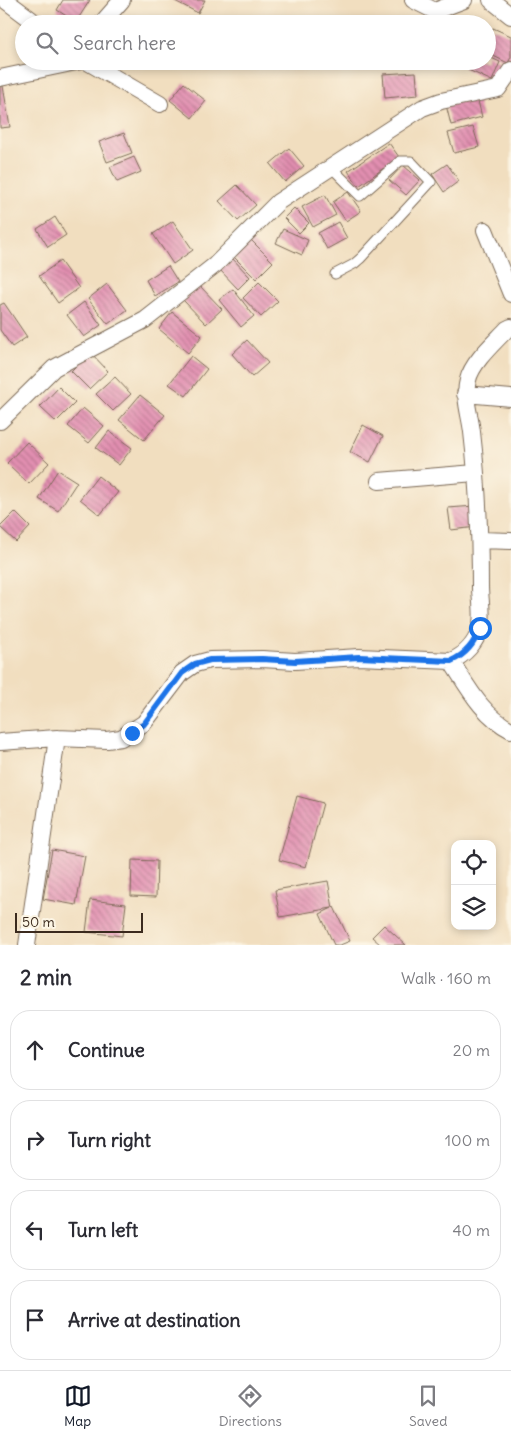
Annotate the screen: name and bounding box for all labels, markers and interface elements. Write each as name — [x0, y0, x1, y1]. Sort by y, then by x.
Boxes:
search box — [15, 15, 496, 70]
icon: search — [33, 29, 61, 57]
text: Search here — [73, 31, 176, 55]
route start — [469, 617, 492, 640]
route end — [121, 722, 144, 745]
map controls — [451, 840, 496, 930]
button: locate — [451, 840, 496, 885]
button: layers — [451, 885, 496, 930]
scale bar — [15, 910, 142, 933]
text: 50 m — [22, 913, 55, 931]
text: 2 min — [20, 964, 72, 991]
text: Walk · 160 m — [401, 968, 491, 988]
icon: ahead — [21, 1036, 49, 1064]
text: Continue — [68, 1038, 145, 1062]
text: 20 m — [453, 1040, 490, 1060]
icon: right — [21, 1126, 49, 1154]
text: Turn right — [68, 1128, 151, 1152]
text: 100 m — [445, 1130, 490, 1150]
icon: left — [21, 1216, 49, 1244]
text: Turn left — [68, 1218, 138, 1242]
text: 40 m — [452, 1220, 490, 1240]
icon: arrive — [21, 1306, 49, 1334]
text: Arrive at destination — [68, 1308, 241, 1332]
tab: Map — [64, 1382, 92, 1430]
tab: Directions — [219, 1382, 282, 1430]
tab: Saved — [409, 1382, 447, 1430]

